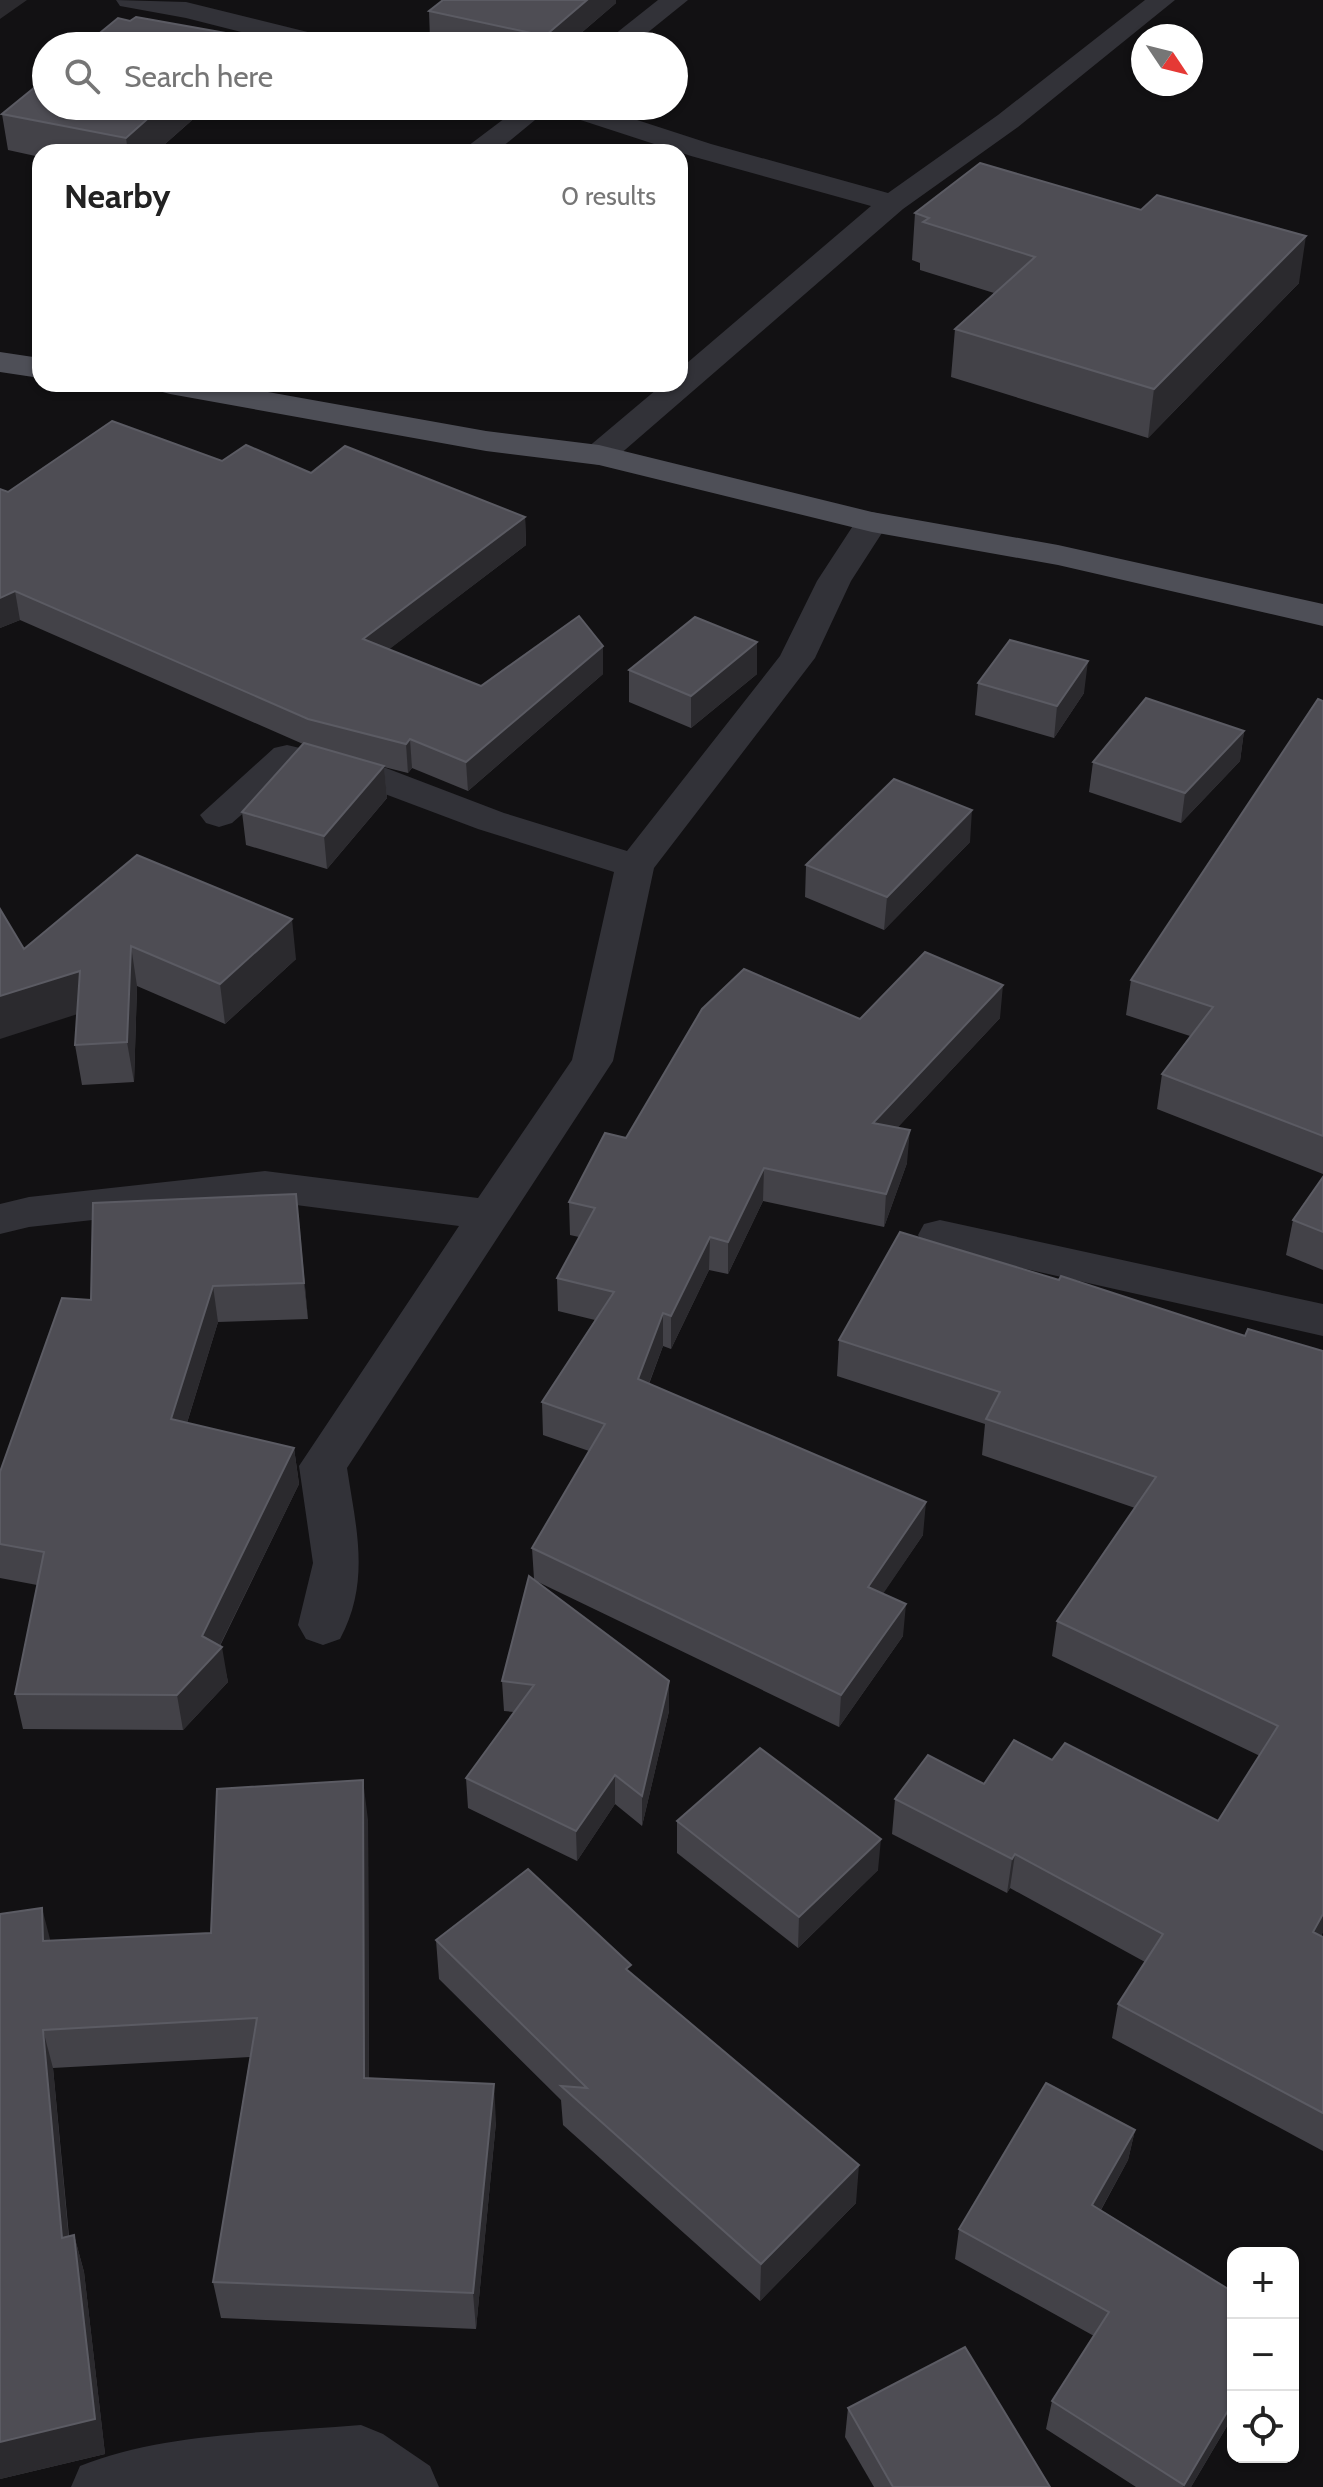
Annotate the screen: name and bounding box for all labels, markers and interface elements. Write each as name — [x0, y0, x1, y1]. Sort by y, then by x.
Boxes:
north arrow — [1131, 24, 1203, 96]
search box — [32, 32, 688, 120]
icon: search — [60, 54, 104, 98]
text: Search here — [124, 58, 273, 95]
text: Nearby — [64, 175, 171, 217]
text: 0 results — [561, 180, 656, 212]
map controls — [1227, 2247, 1299, 2463]
button: + — [1227, 2247, 1299, 2319]
button: − — [1227, 2319, 1299, 2391]
button: locate — [1227, 2391, 1299, 2463]

